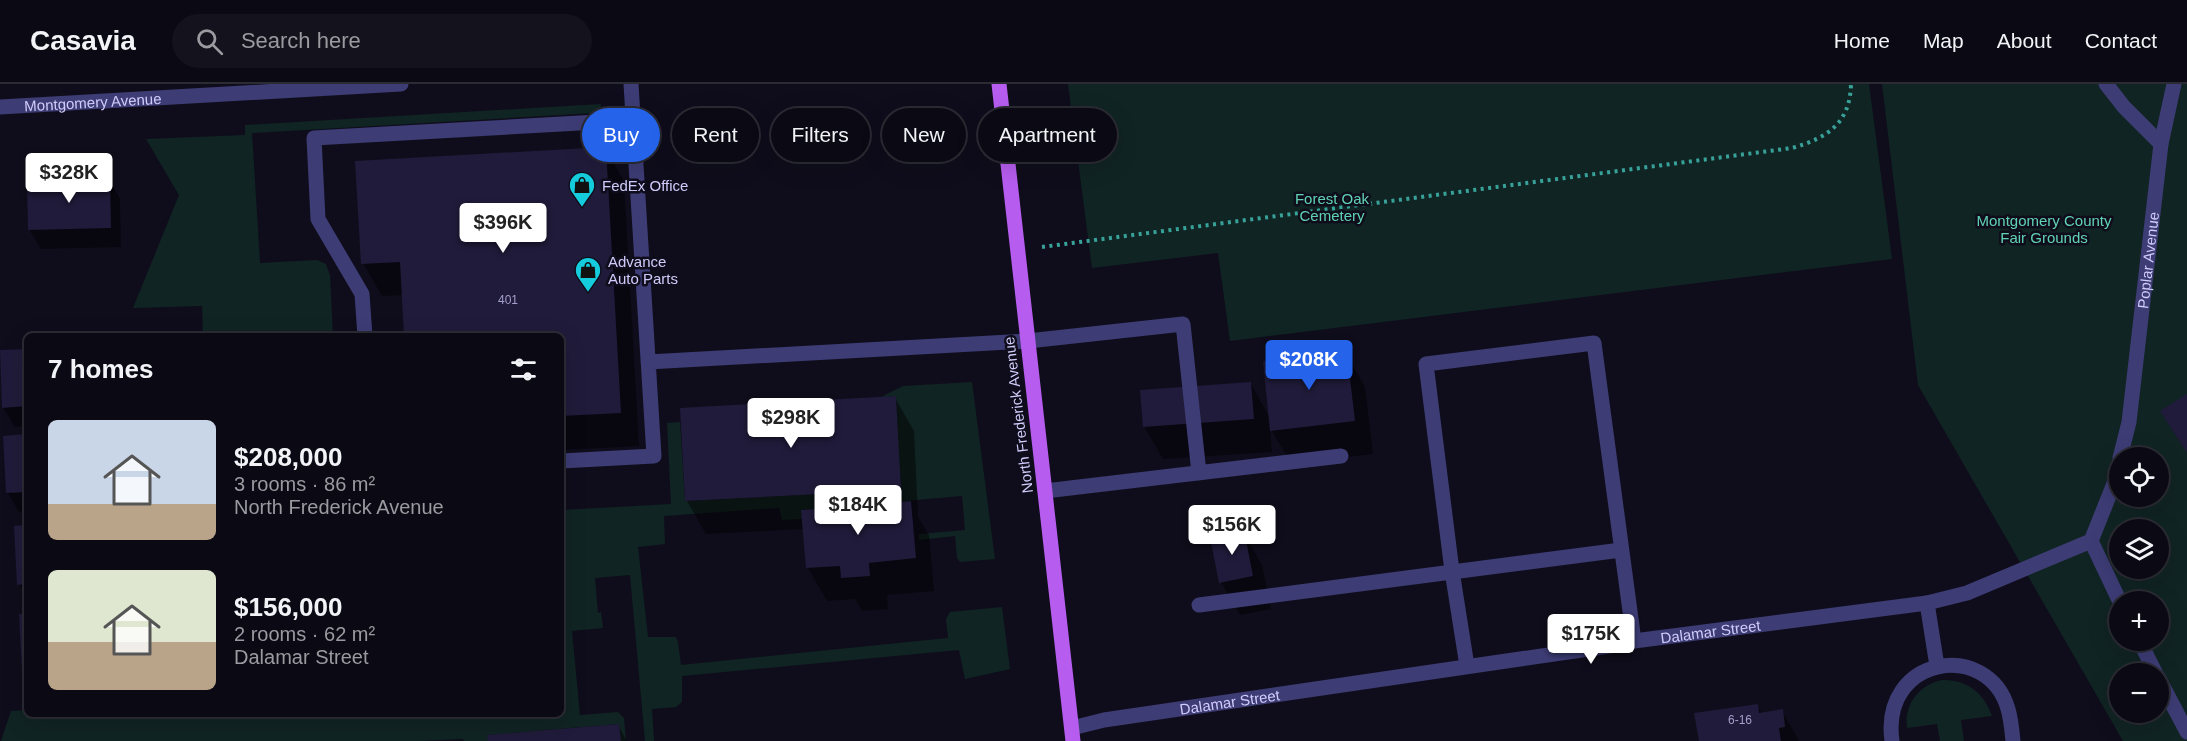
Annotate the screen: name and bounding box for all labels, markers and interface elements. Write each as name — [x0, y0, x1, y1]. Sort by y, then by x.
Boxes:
search box — [172, 14, 592, 68]
text: Casavia — [30, 25, 136, 56]
icon: search — [193, 25, 226, 58]
text: Search here — [241, 28, 361, 53]
text: Home — [1834, 29, 1890, 52]
text: Map — [1923, 29, 1964, 52]
text: About — [1997, 29, 2052, 52]
text: Contact — [2085, 29, 2157, 52]
street label: Montgomery Avenue — [24, 89, 162, 114]
chip: Buy — [582, 108, 660, 162]
chip: Rent — [672, 108, 759, 162]
chip: Filters — [771, 108, 870, 162]
chip: New — [882, 108, 966, 162]
chip: Apartment — [978, 108, 1117, 162]
pin: $328K — [27, 153, 111, 204]
text: $328K — [40, 161, 98, 183]
shop icon: FedEx Office — [567, 170, 597, 208]
place label: FedEx Office — [602, 177, 688, 194]
park label: Forest Oak Cemetery — [1295, 190, 1370, 224]
pin: $396K — [461, 203, 545, 254]
text: $396K — [474, 211, 532, 233]
street label: Poplar Avenue — [2134, 211, 2162, 310]
park label: Montgomery County Fair Grounds — [1976, 212, 2112, 246]
place label: Advance Auto Parts — [608, 253, 678, 287]
shop icon: Advance Auto Parts — [573, 255, 603, 293]
house number: 401 — [498, 293, 518, 307]
street label: North Frederick Avenue — [1000, 336, 1036, 494]
pin: $208K — [1267, 340, 1351, 391]
text: $208K — [1280, 348, 1338, 370]
icon: filters — [507, 353, 540, 386]
text: 7 homes — [48, 354, 154, 384]
pin: $298K — [749, 398, 833, 449]
text: $298K — [762, 406, 820, 428]
text: $208,000 — [234, 442, 342, 472]
icon: home — [96, 444, 168, 516]
map controls — [2109, 447, 2169, 723]
button: locate — [2109, 447, 2169, 507]
text: 3 rooms · 86 m² — [234, 473, 375, 495]
pin: $184K — [816, 485, 900, 536]
text: $184K — [829, 493, 887, 515]
text: North Frederick Avenue — [234, 496, 444, 518]
pin: $156K — [1190, 505, 1274, 556]
text: $156K — [1203, 513, 1261, 535]
button: layers — [2109, 519, 2169, 579]
button: + — [2109, 591, 2169, 651]
text: $156,000 — [234, 592, 342, 622]
icon: home — [96, 594, 168, 666]
pin: $175K — [1549, 614, 1633, 665]
street label: Dalamar Street — [1659, 616, 1762, 646]
text: $175K — [1562, 622, 1620, 644]
text: 2 rooms · 62 m² — [234, 623, 375, 645]
text: Dalamar Street — [234, 646, 369, 668]
button: − — [2109, 663, 2169, 723]
street label: Dalamar Street — [1179, 686, 1282, 717]
house number: 6-16 — [1728, 713, 1752, 727]

